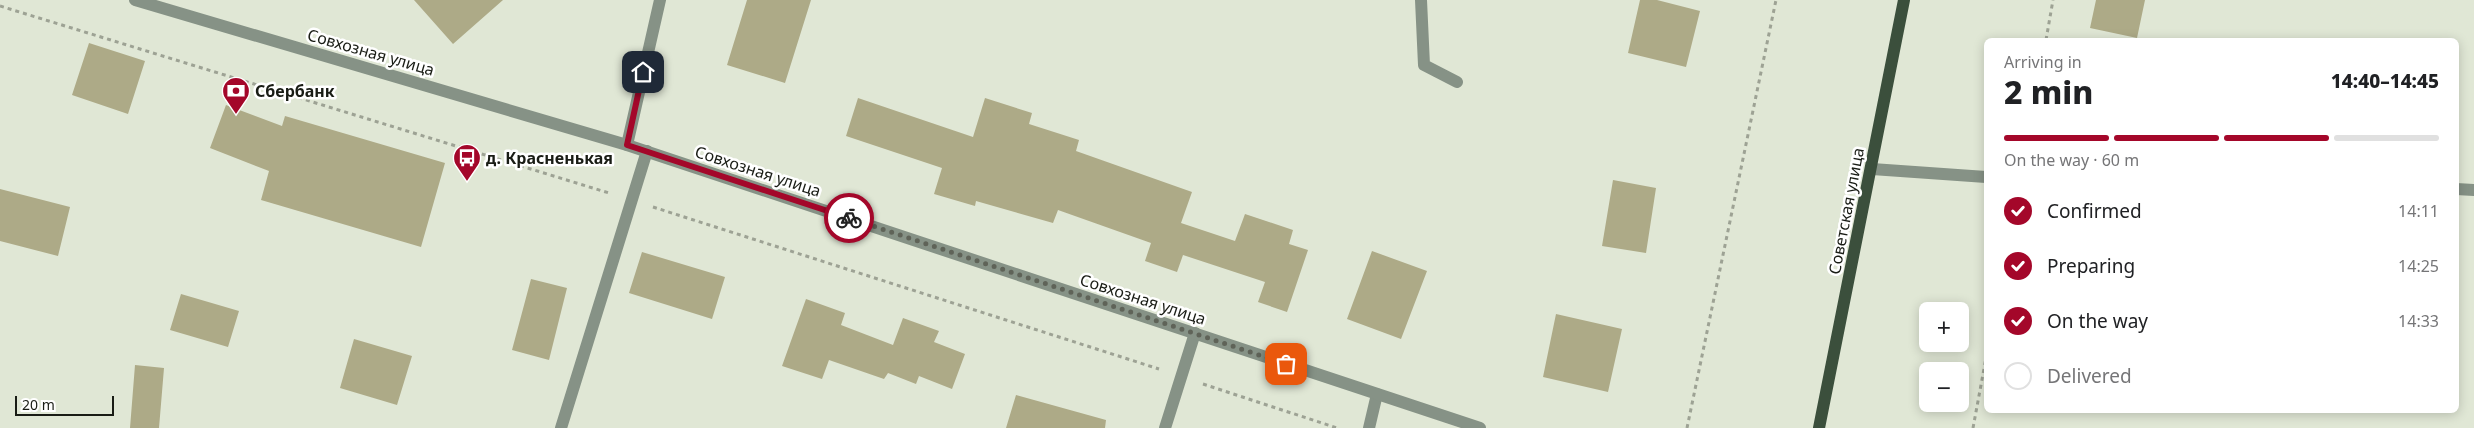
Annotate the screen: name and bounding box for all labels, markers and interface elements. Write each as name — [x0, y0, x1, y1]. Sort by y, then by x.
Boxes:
street label: Совхозная улица — [305, 23, 437, 81]
pin — [622, 51, 664, 93]
text: Arriving in — [2004, 51, 2082, 73]
icon: home — [629, 58, 657, 86]
text: 14:40–14:45 — [2331, 68, 2439, 94]
text: 2 min — [2004, 70, 2093, 113]
bank icon: Сбербанк — [221, 76, 251, 115]
place label: Сбербанк — [255, 80, 335, 102]
street label: Совхозная улица — [692, 140, 824, 202]
bus stop icon: д. Красненькая — [452, 143, 482, 182]
street label: Советская улица — [1823, 146, 1869, 276]
place label: д. Красненькая — [486, 147, 613, 169]
text: On the way · 60 m — [2004, 149, 2139, 171]
courier — [824, 193, 874, 243]
icon: check — [2004, 197, 2032, 225]
text: Confirmed — [2047, 198, 2142, 224]
text: 14:11 — [2398, 200, 2439, 222]
icon: bike — [835, 204, 863, 232]
icon: check — [2004, 252, 2032, 280]
text: Preparing — [2047, 253, 2135, 279]
text: 14:25 — [2398, 255, 2439, 277]
street label: Совхозная улица — [1077, 268, 1209, 330]
map controls — [1919, 302, 1969, 412]
button: + — [1919, 302, 1969, 352]
icon: check — [2004, 307, 2032, 335]
text: On the way — [2047, 308, 2148, 334]
text: 14:33 — [2398, 310, 2439, 332]
pin — [1265, 343, 1307, 385]
icon: bag — [1272, 350, 1300, 378]
button: − — [1919, 362, 1969, 412]
text: Delivered — [2047, 363, 2132, 389]
scale bar — [15, 393, 114, 416]
text: 20 m — [22, 395, 55, 414]

